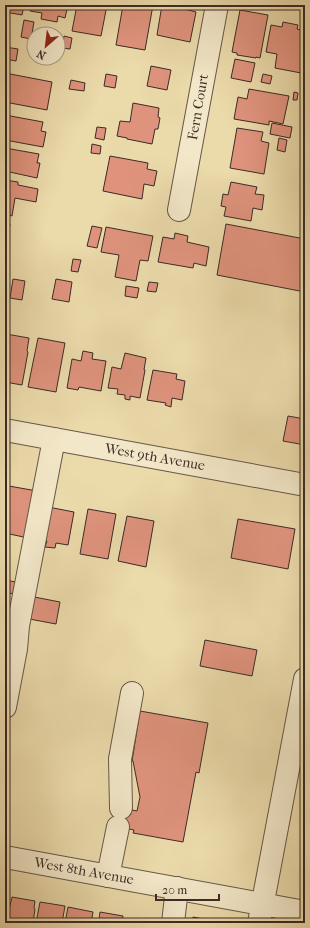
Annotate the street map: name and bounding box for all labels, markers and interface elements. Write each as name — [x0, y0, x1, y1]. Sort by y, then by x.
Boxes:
north arrow — [26, 26, 66, 66]
text: N — [34, 46, 48, 62]
street label: Fern Court — [184, 73, 212, 141]
street label: West 9th Avenue — [103, 440, 206, 474]
street label: West 8th Avenue — [32, 854, 135, 888]
scale bar — [156, 876, 219, 902]
text: 20 m — [162, 883, 187, 897]

